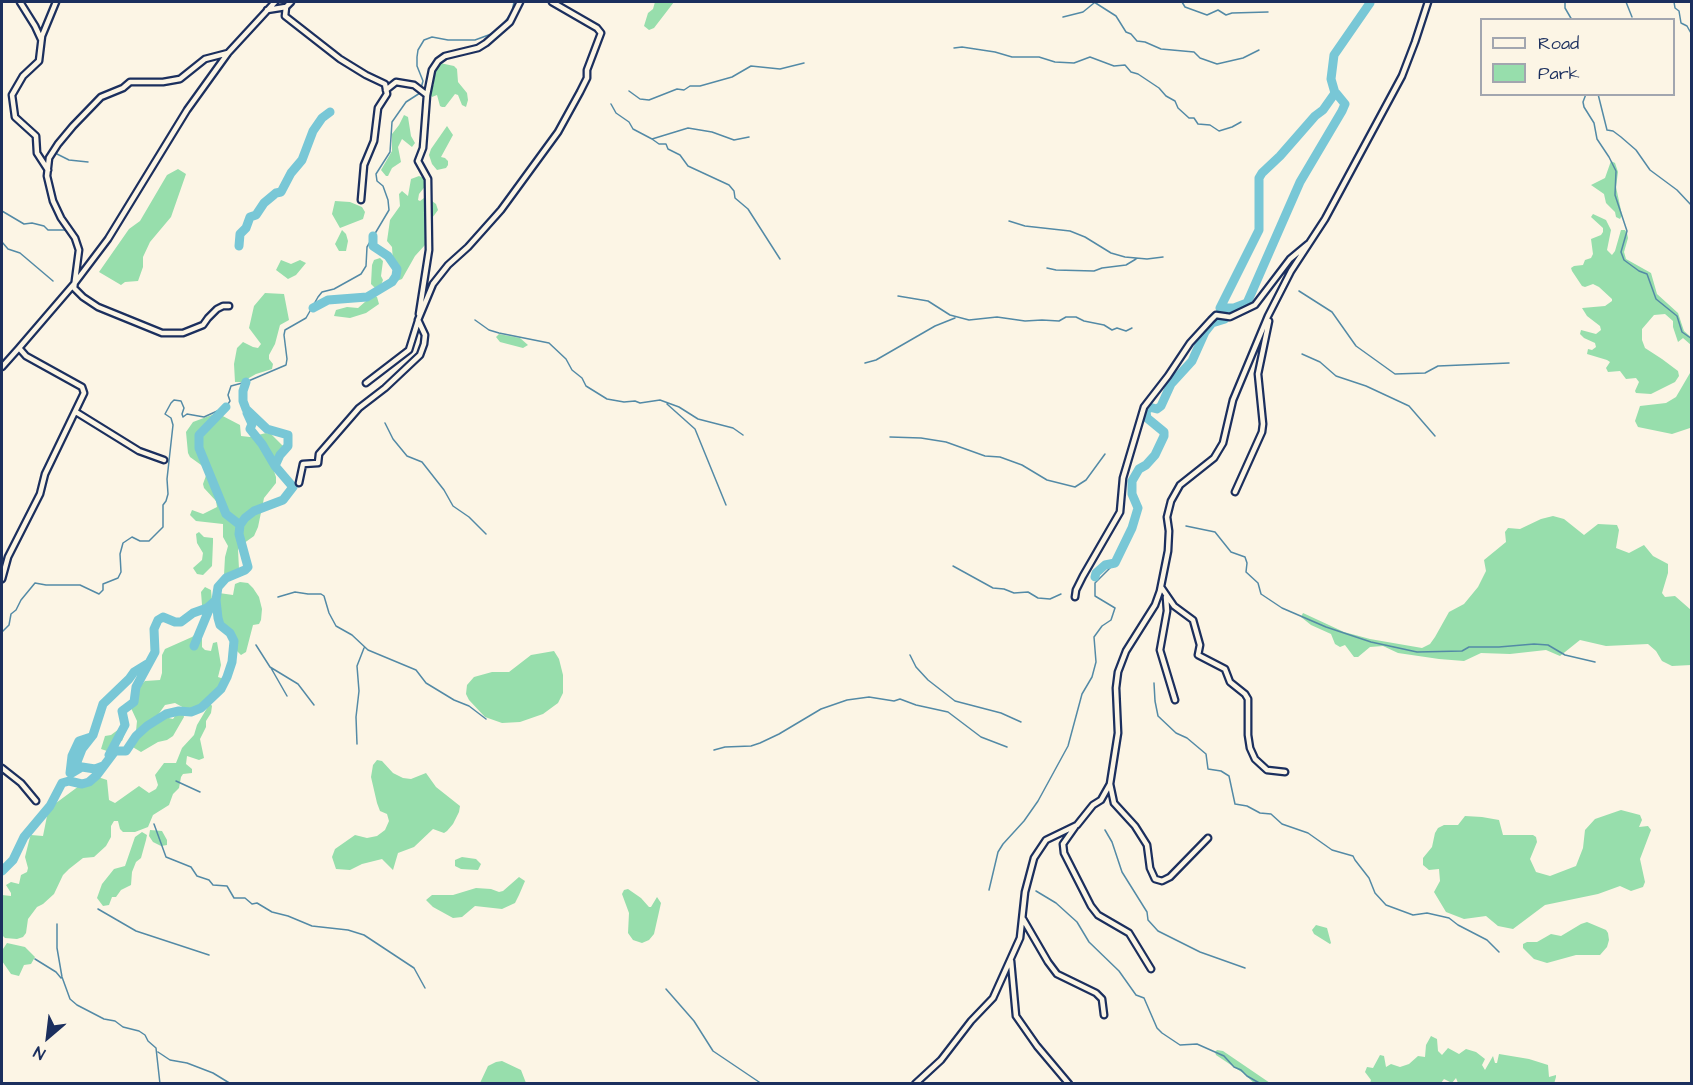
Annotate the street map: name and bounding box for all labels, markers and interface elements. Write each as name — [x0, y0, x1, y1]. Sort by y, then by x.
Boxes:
legend — [1480, 18, 1675, 96]
text: Road — [1538, 31, 1579, 56]
text: Park — [1538, 61, 1580, 86]
north arrow — [18, 1007, 78, 1067]
text: N — [30, 1041, 49, 1065]

